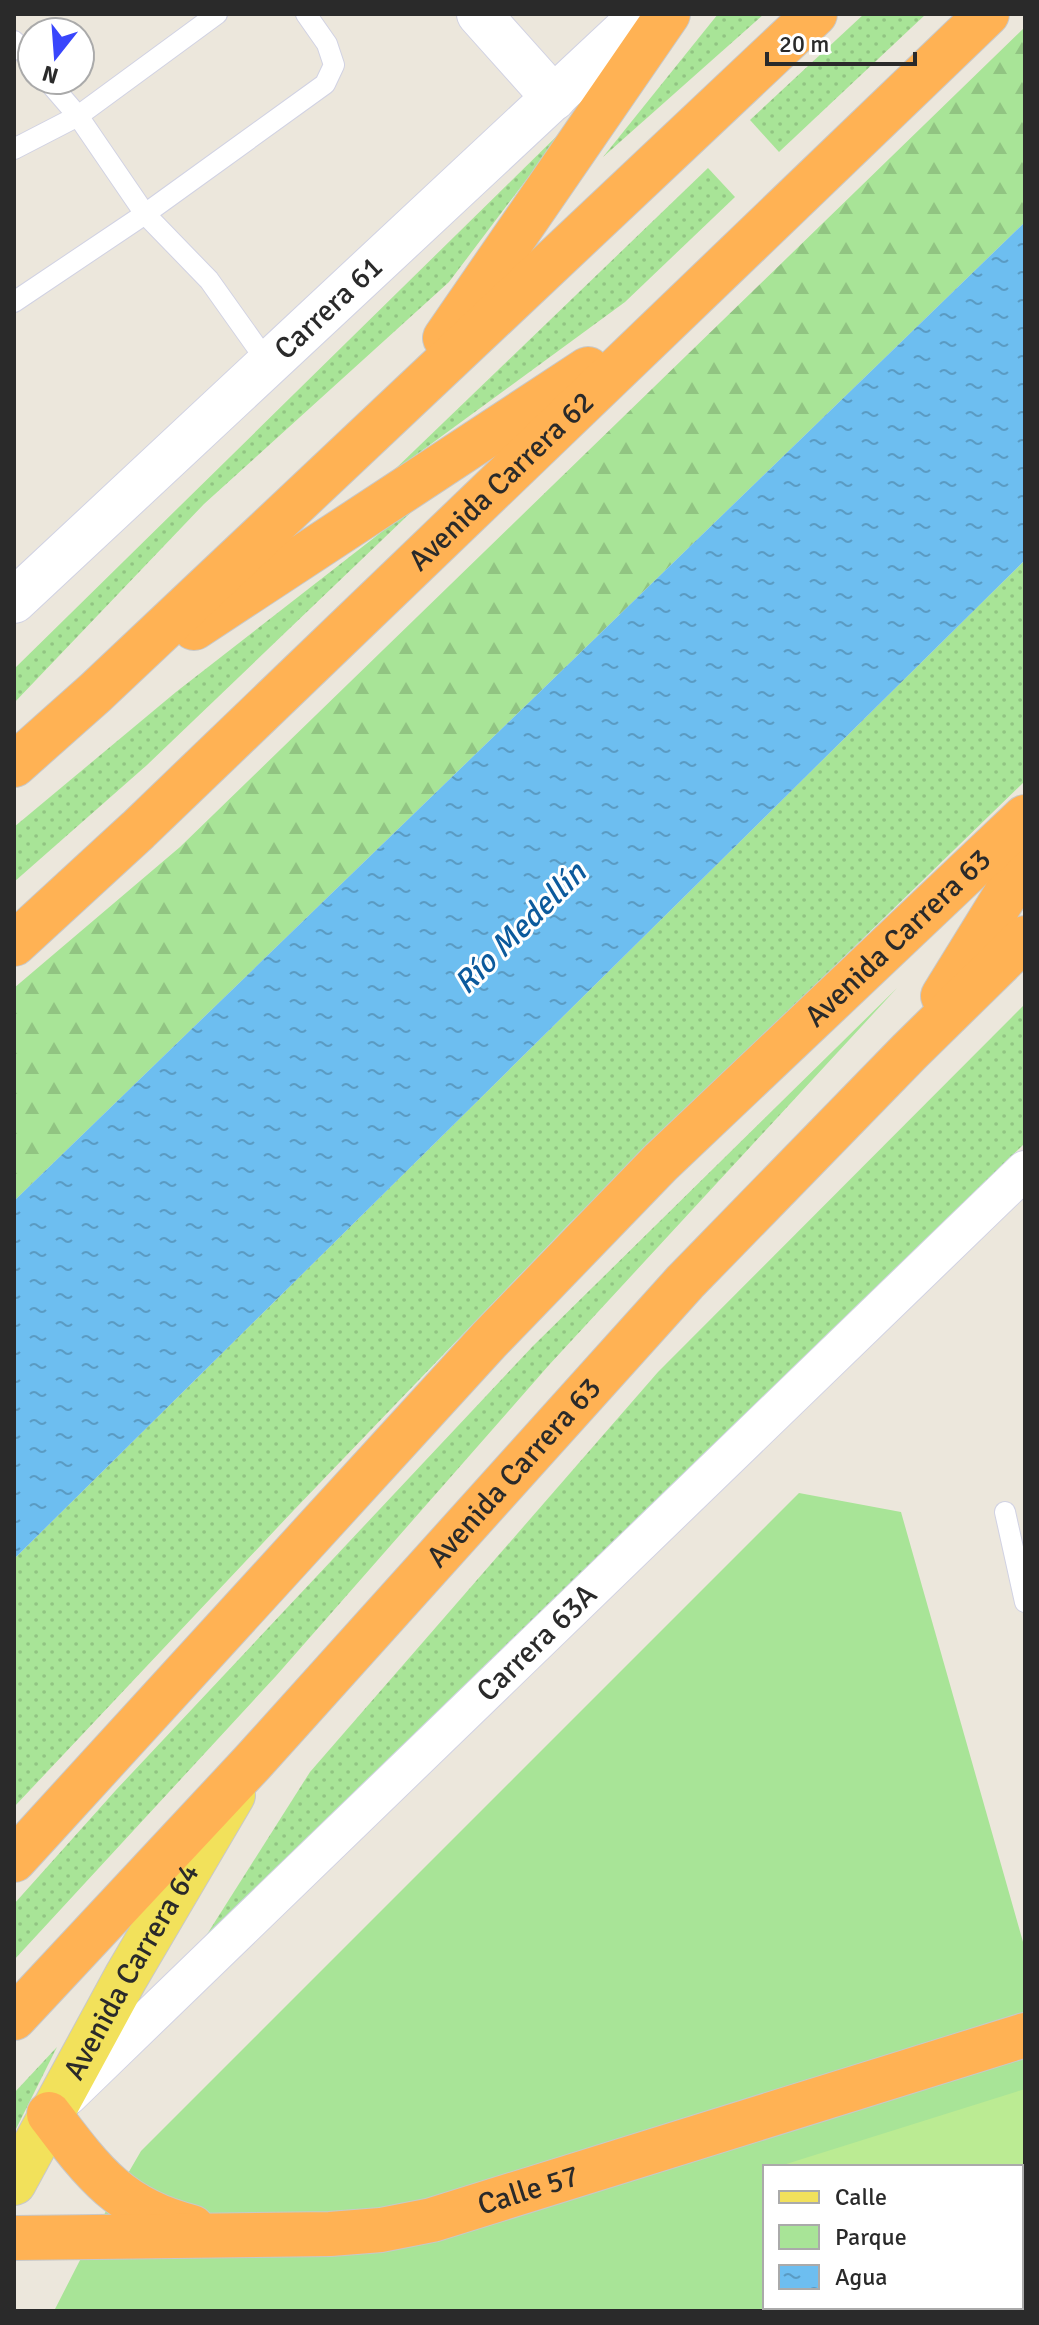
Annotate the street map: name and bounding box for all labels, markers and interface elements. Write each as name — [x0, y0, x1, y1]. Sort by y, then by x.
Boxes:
north arrow — [16, 16, 96, 96]
scale bar — [767, 16, 915, 66]
text: 20 m — [779, 29, 829, 59]
text: N — [39, 59, 62, 90]
street label: Carrera 61 — [266, 248, 390, 367]
street label: Avenida Carrera 62 — [401, 383, 602, 579]
street label: Avenida Carrera 63 — [797, 841, 999, 1035]
water label: Río Medellín — [446, 853, 595, 1002]
street label: Avenida Carrera 63 — [419, 1370, 609, 1575]
street label: Carrera 63A — [469, 1576, 604, 1709]
street label: Avenida Carrera 64 — [55, 1856, 207, 2086]
street label: Calle 57 — [473, 2157, 584, 2223]
legend — [763, 2165, 1023, 2309]
text: Calle — [835, 2182, 887, 2212]
text: Parque — [835, 2222, 907, 2252]
text: Agua — [835, 2262, 887, 2292]

